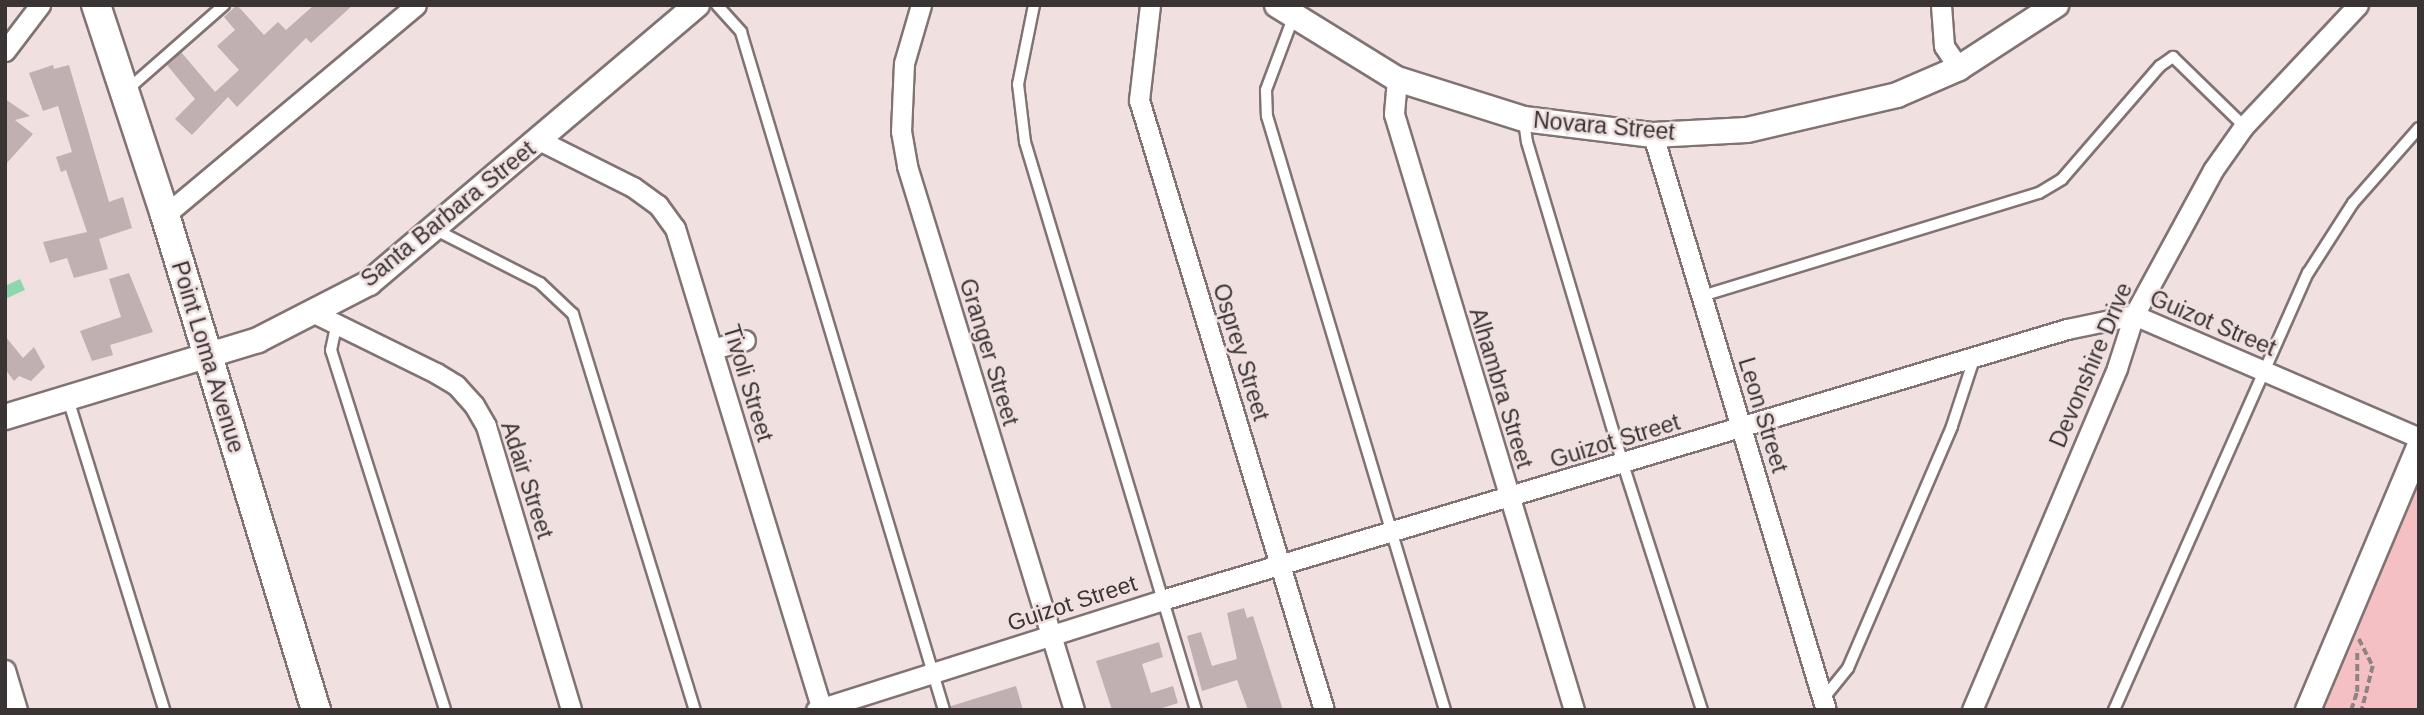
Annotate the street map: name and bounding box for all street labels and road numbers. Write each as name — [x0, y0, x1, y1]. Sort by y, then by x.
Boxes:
street label: Novara Street — [1532, 106, 1676, 146]
street label: Santa Barbara Street — [355, 135, 541, 293]
street label: Point Loma Avenue — [166, 257, 250, 457]
street label: Granger Street — [954, 275, 1024, 429]
street label: Devonshire Drive — [2044, 278, 2138, 452]
street label: Osprey Street — [1207, 280, 1275, 424]
street label: Guizot Street — [2146, 284, 2280, 362]
street label: Alhambra Street — [1464, 305, 1538, 471]
street label: Tivoli Street — [717, 321, 779, 445]
street label: Leon Street — [1732, 354, 1794, 476]
street label: Guizot Street — [1547, 408, 1683, 474]
street label: Adair Street — [495, 418, 559, 542]
street label: Guizot Street — [1004, 569, 1140, 637]

